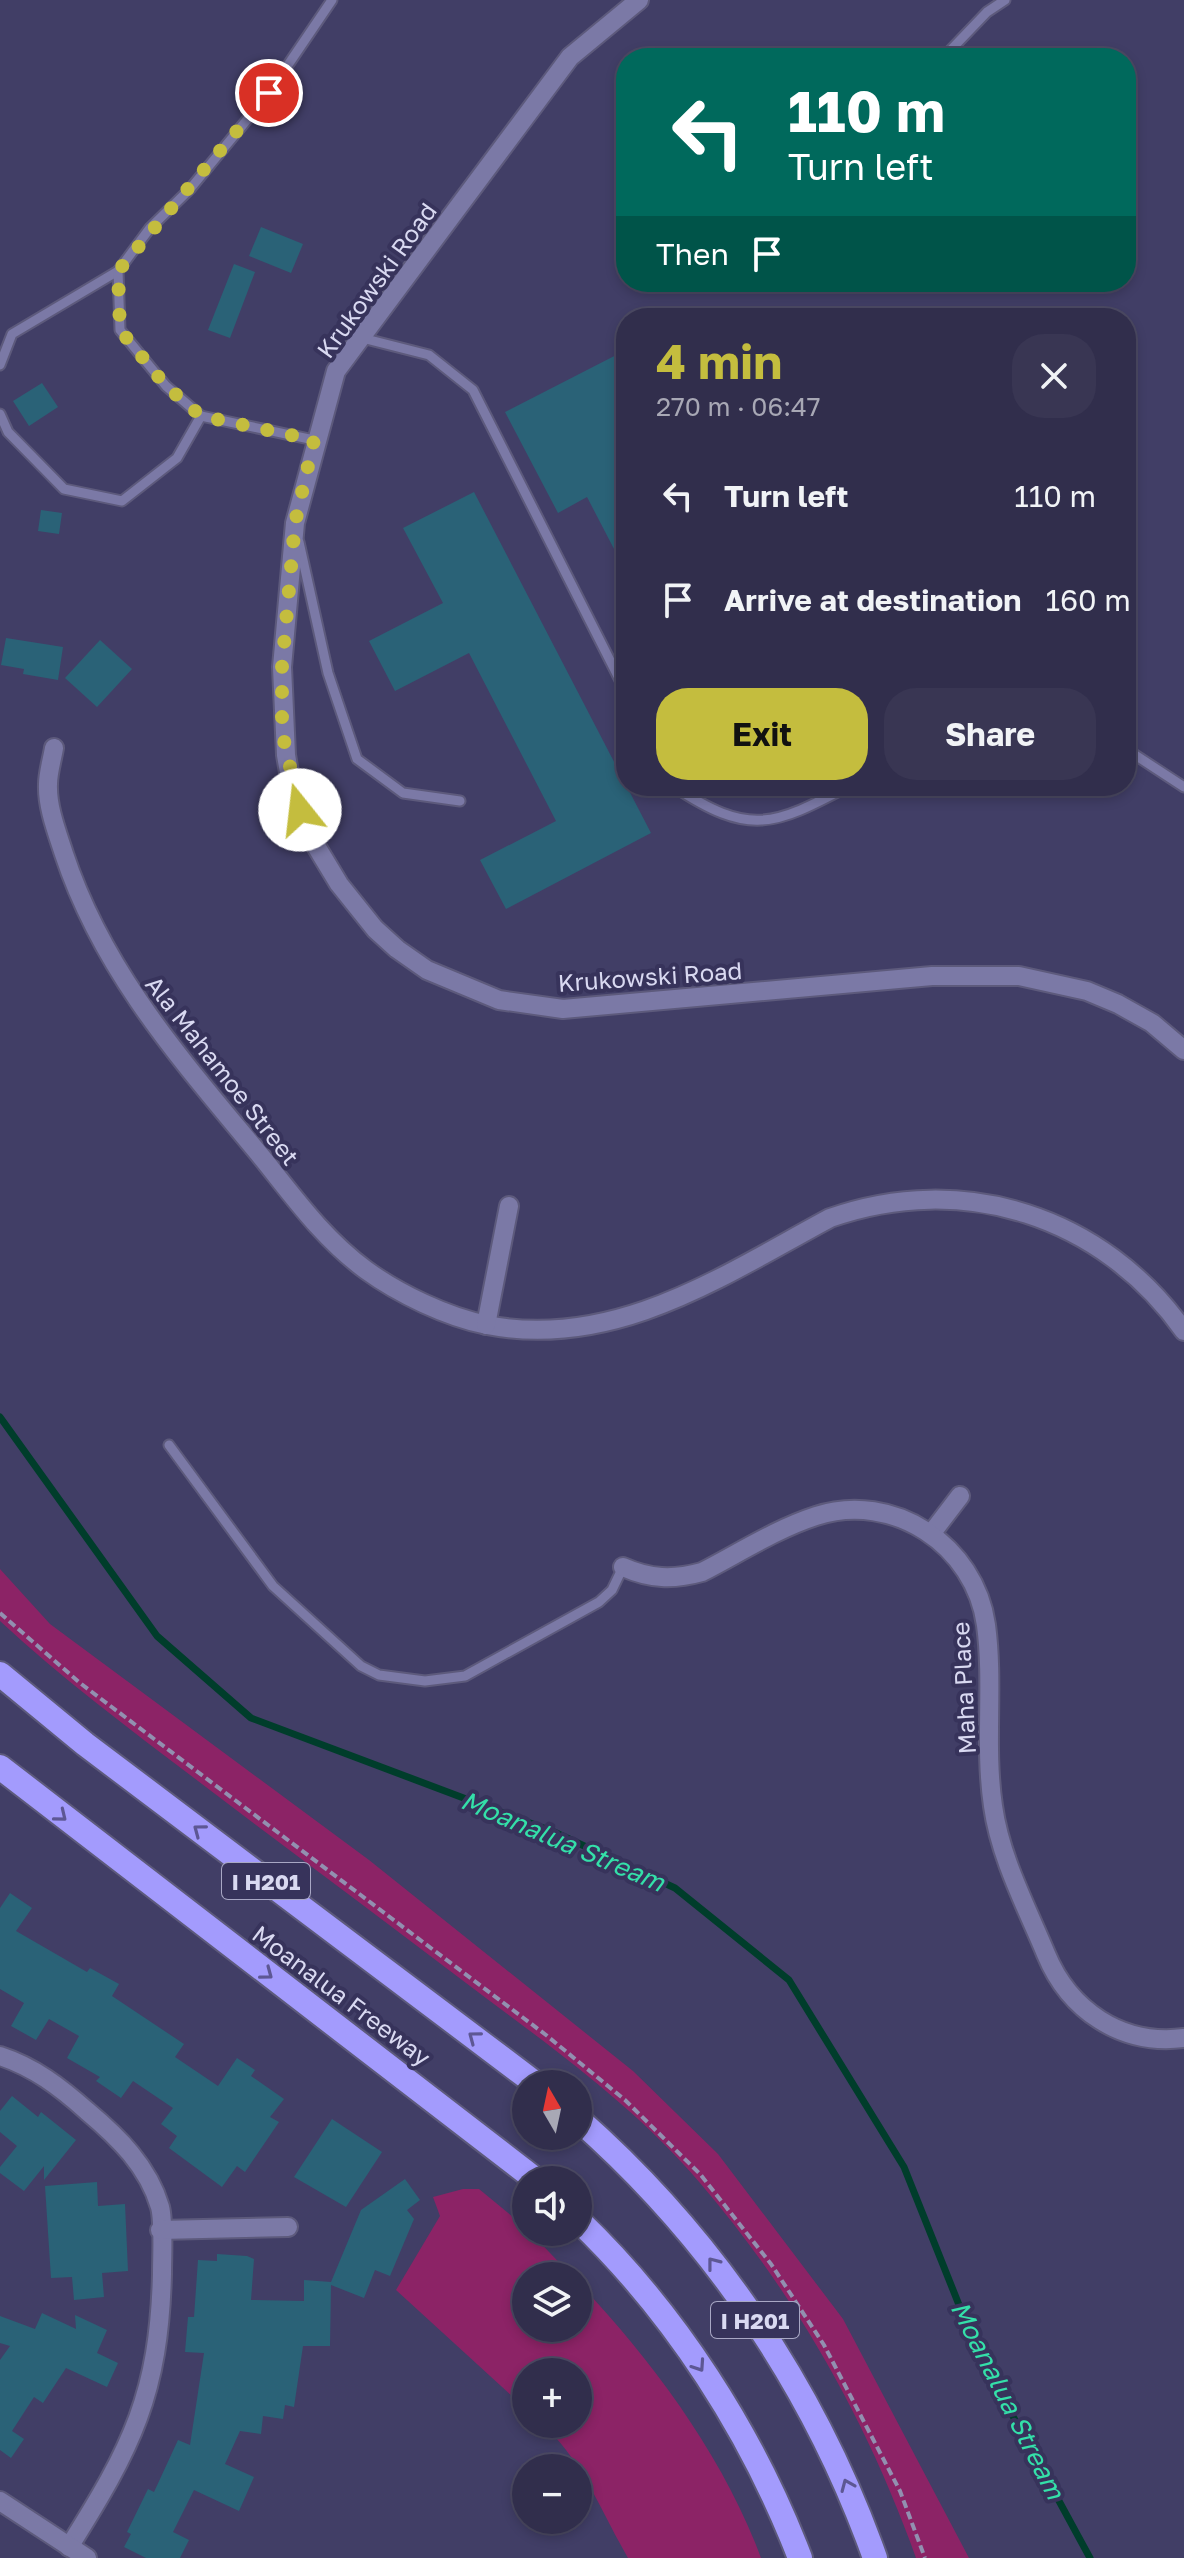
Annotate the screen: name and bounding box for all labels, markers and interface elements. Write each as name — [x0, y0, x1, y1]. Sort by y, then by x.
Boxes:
pin — [235, 59, 303, 127]
icon: arrive — [247, 71, 291, 115]
text: 110 m — [788, 77, 945, 144]
icon: left — [656, 80, 760, 184]
text: Turn left — [788, 145, 934, 188]
street label: Krukowski Road — [310, 197, 442, 363]
icon: arrive — [745, 232, 789, 276]
text: Then — [656, 236, 729, 272]
text: 4 min — [656, 332, 782, 390]
button: close — [1012, 334, 1096, 418]
text: 270 m · 06:47 — [656, 391, 821, 422]
icon: left — [656, 474, 700, 518]
text: Turn left — [724, 478, 849, 514]
text: 110 m — [1014, 478, 1096, 514]
icon: arrive — [656, 578, 700, 622]
text: Arrive at destination — [724, 582, 1021, 618]
text: 160 m — [1045, 582, 1131, 618]
button: Exit — [656, 688, 868, 780]
button: Share — [884, 688, 1096, 780]
position arrow — [258, 768, 342, 852]
street label: Krukowski Road — [557, 955, 743, 997]
street label: Ala Mahamoe Street — [140, 970, 306, 1170]
street label: Maha Place — [945, 1621, 981, 1755]
water label: Moanalua Stream — [457, 1784, 670, 1898]
one-way arrow — [52, 1806, 66, 1821]
one-way arrow — [193, 1826, 208, 1840]
road number: I H201 — [222, 1863, 310, 1899]
street label: Moanalua Freeway — [247, 1919, 437, 2071]
one-way arrow — [258, 1964, 273, 1978]
one-way arrow — [468, 2033, 483, 2047]
north arrow — [512, 2070, 592, 2150]
map controls — [512, 2070, 592, 2534]
button: sound — [512, 2166, 592, 2246]
one-way arrow — [709, 2257, 723, 2272]
button: layers — [512, 2262, 592, 2342]
water label: Moanalua Stream — [945, 2296, 1072, 2505]
road number: I H201 — [711, 2302, 799, 2338]
button: + — [512, 2358, 592, 2438]
one-way arrow — [689, 2358, 704, 2372]
button: − — [512, 2454, 592, 2534]
one-way arrow — [840, 2479, 857, 2493]

